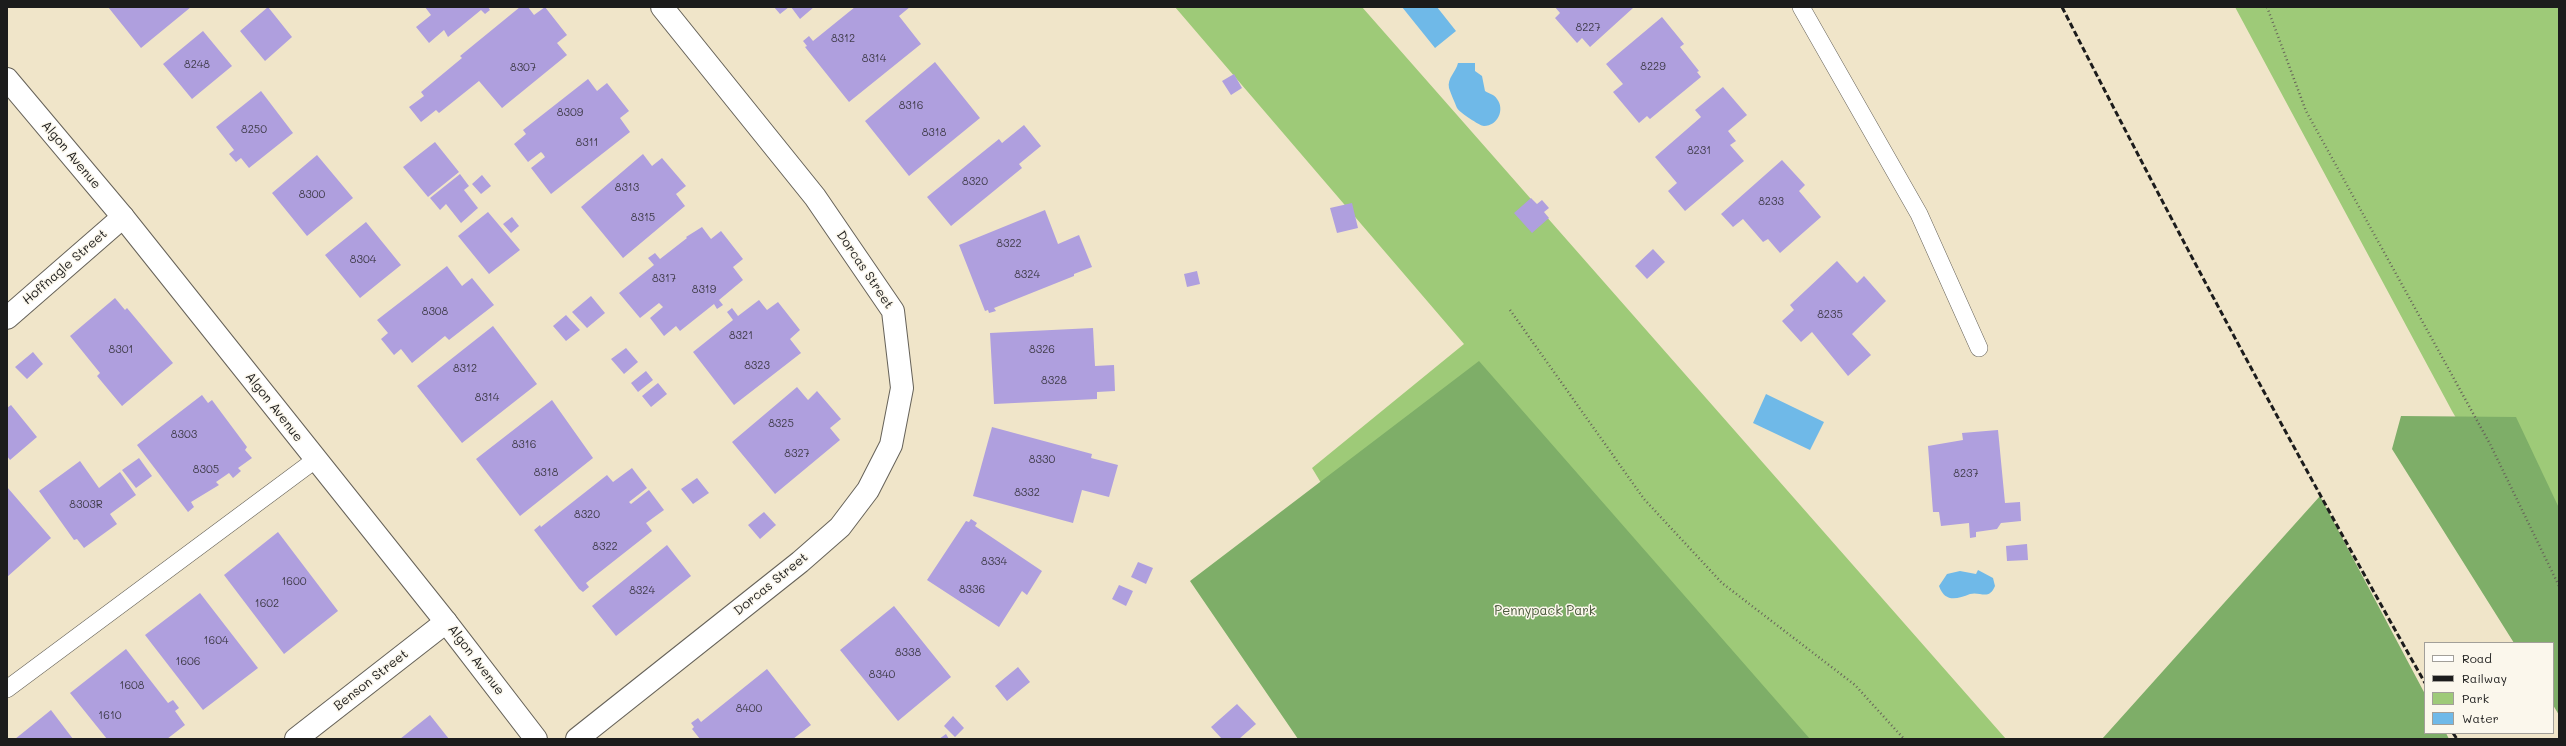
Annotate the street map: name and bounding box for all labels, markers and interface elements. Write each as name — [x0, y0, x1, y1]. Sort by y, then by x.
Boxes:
house number: 8227 — [1575, 21, 1601, 35]
house number: 8312 — [831, 32, 855, 46]
house number: 8314 — [862, 52, 886, 66]
house number: 8248 — [184, 58, 210, 72]
house number: 8229 — [1640, 60, 1666, 74]
house number: 8307 — [510, 61, 536, 75]
house number: 8316 — [899, 99, 923, 113]
house number: 8309 — [557, 106, 583, 120]
street label: Algon Avenue — [38, 118, 104, 192]
house number: 8250 — [241, 123, 267, 137]
house number: 8318 — [922, 126, 946, 140]
house number: 8311 — [576, 136, 598, 150]
house number: 8231 — [1687, 144, 1711, 158]
house number: 8320 — [962, 175, 988, 189]
house number: 8313 — [615, 181, 639, 195]
house number: 8300 — [299, 188, 325, 202]
house number: 8233 — [1758, 195, 1784, 209]
house number: 8315 — [631, 211, 655, 225]
street label: Hoffnagle Street — [20, 226, 110, 308]
street label: Dorcas Street — [833, 228, 897, 312]
house number: 8322 — [996, 237, 1022, 251]
house number: 8304 — [350, 253, 376, 267]
house number: 8324 — [1014, 268, 1040, 282]
house number: 8317 — [652, 272, 676, 286]
house number: 8319 — [692, 283, 716, 297]
house number: 8308 — [422, 305, 448, 319]
house number: 8235 — [1817, 308, 1843, 322]
house number: 8321 — [729, 329, 753, 343]
house number: 8301 — [109, 343, 133, 357]
house number: 8326 — [1029, 343, 1055, 357]
house number: 8323 — [744, 359, 770, 373]
house number: 8312 — [453, 362, 477, 376]
street label: Algon Avenue — [242, 369, 306, 445]
house number: 8328 — [1041, 374, 1067, 388]
house number: 8314 — [475, 391, 499, 405]
house number: 8325 — [768, 417, 794, 431]
house number: 8303 — [171, 428, 197, 442]
house number: 8316 — [512, 438, 536, 452]
house number: 8327 — [784, 447, 810, 461]
house number: 8330 — [1029, 453, 1055, 467]
house number: 8305 — [193, 463, 219, 477]
house number: 8318 — [534, 466, 558, 480]
house number: 8237 — [1953, 467, 1979, 481]
house number: 8332 — [1014, 486, 1040, 500]
house number: 8303R — [69, 498, 103, 512]
house number: 8320 — [574, 508, 600, 522]
house number: 8322 — [592, 540, 618, 554]
street label: Dorcas Street — [731, 549, 811, 619]
house number: 8334 — [981, 555, 1007, 569]
house number: 1600 — [281, 575, 307, 589]
house number: 8336 — [959, 583, 985, 597]
house number: 8324 — [629, 584, 655, 598]
house number: 1602 — [255, 597, 279, 611]
park label: Pennypack Park — [1494, 603, 1596, 619]
street label: Algon Avenue — [445, 622, 507, 698]
house number: 1604 — [204, 634, 228, 648]
legend — [2424, 642, 2554, 734]
street label: Benson Street — [331, 646, 411, 714]
house number: 8338 — [895, 646, 921, 660]
text: Road — [2462, 650, 2492, 666]
house number: 1606 — [176, 655, 200, 669]
house number: 8340 — [869, 668, 895, 682]
text: Railway — [2462, 670, 2507, 686]
house number: 1608 — [119, 679, 145, 693]
text: Park — [2462, 690, 2489, 706]
house number: 8400 — [736, 702, 762, 716]
house number: 1610 — [98, 709, 122, 723]
text: Water — [2462, 710, 2499, 726]

